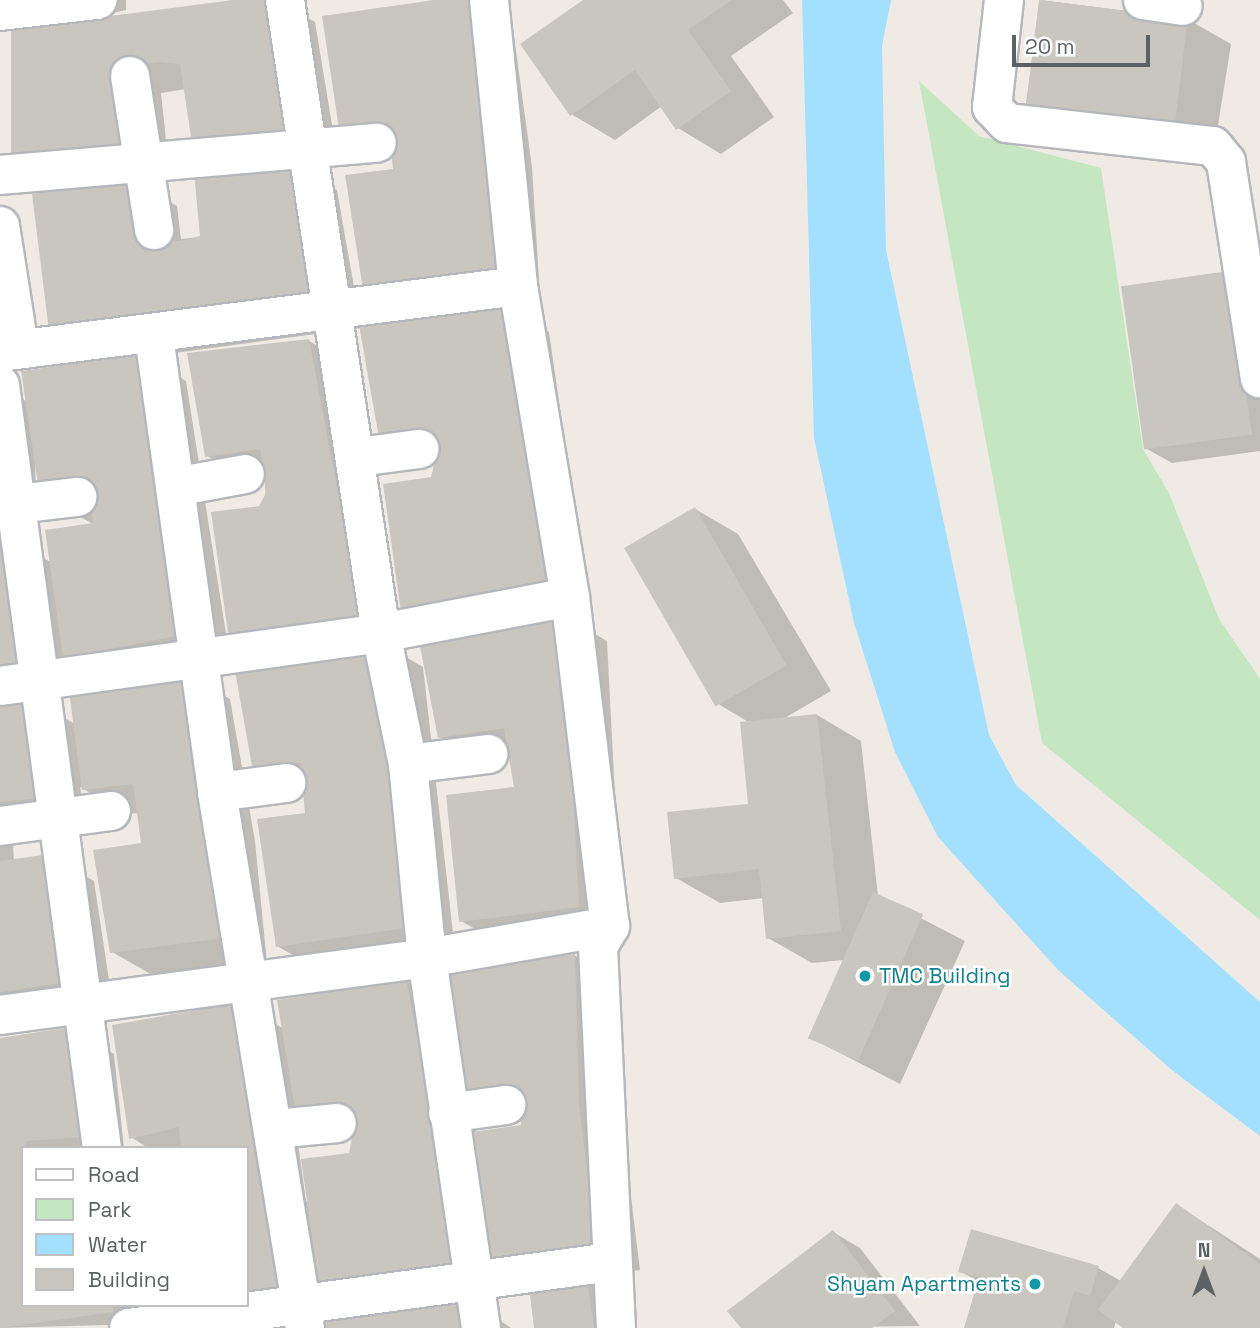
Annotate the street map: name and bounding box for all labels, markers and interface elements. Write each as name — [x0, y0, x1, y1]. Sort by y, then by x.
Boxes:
scale bar — [1015, 21, 1153, 65]
text: 20 m — [1025, 33, 1075, 60]
place label: TMC Building — [879, 963, 1010, 989]
marker: TMC Building — [857, 968, 873, 984]
legend — [21, 1146, 248, 1307]
text: Road — [88, 1161, 140, 1188]
text: Park — [88, 1196, 132, 1223]
text: Water — [88, 1231, 147, 1258]
north arrow — [1169, 1237, 1239, 1307]
text: N — [1198, 1238, 1210, 1263]
text: Building — [88, 1266, 170, 1293]
place label: Shyam Apartments — [827, 1271, 1021, 1297]
marker: Shyam Apartments — [1027, 1276, 1043, 1292]

